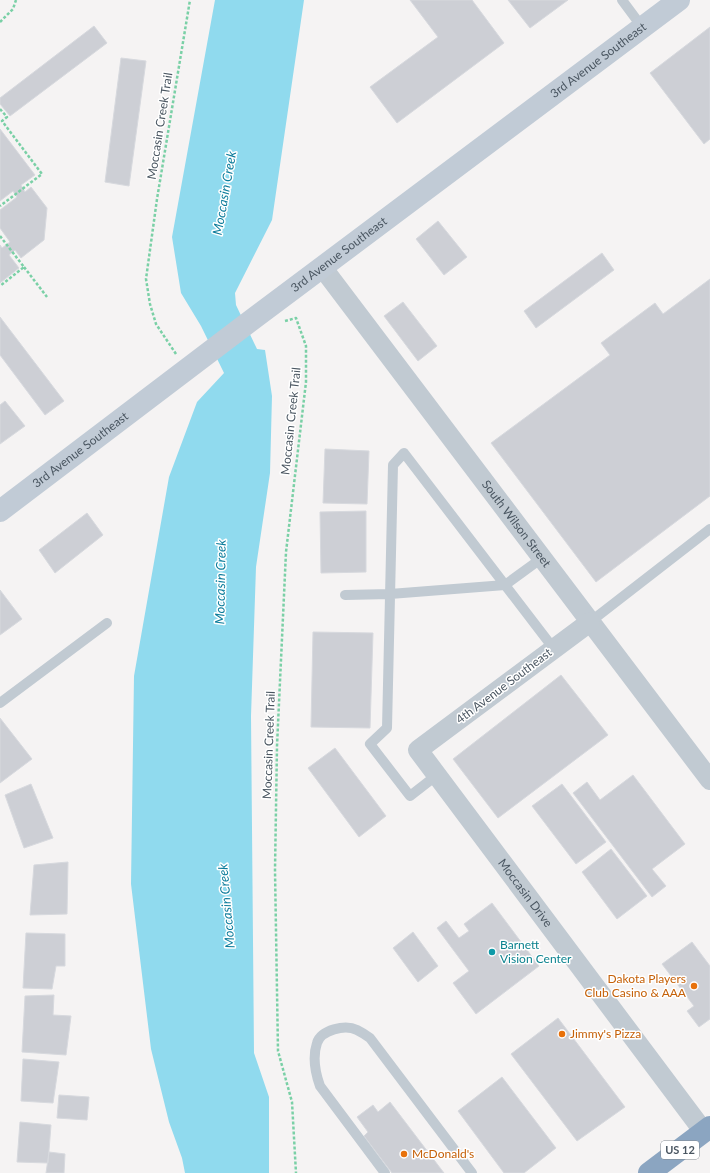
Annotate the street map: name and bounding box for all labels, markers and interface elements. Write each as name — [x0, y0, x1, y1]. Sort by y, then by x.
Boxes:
street label: 3rd Avenue Southeast — [547, 19, 650, 101]
street label: Moccasin Creek Trail — [144, 71, 175, 181]
water label: Moccasin Creek — [209, 149, 239, 236]
street label: 3rd Avenue Southeast — [288, 213, 390, 295]
street label: Moccasin Creek Trail — [277, 366, 304, 476]
street label: 3rd Avenue Southeast — [29, 408, 132, 491]
street label: South Wilson Street — [479, 477, 555, 571]
water label: Moccasin Creek — [211, 539, 229, 625]
street label: 4th Avenue Southeast — [453, 644, 555, 727]
street label: Moccasin Creek Trail — [259, 691, 278, 799]
street label: Moccasin Drive — [495, 855, 556, 930]
water label: Moccasin Creek — [214, 862, 238, 949]
place label: Barnett Vision Center — [500, 937, 572, 966]
marker: Barnett Vision Center — [487, 947, 497, 957]
place label: Dakota Players Club Casino & AAA — [584, 971, 687, 1000]
marker: Dakota Players Club Casino & AAA — [689, 981, 699, 991]
place label: Jimmy's Pizza — [570, 1026, 641, 1041]
marker: Jimmy's Pizza — [557, 1029, 567, 1039]
road number: US 12 — [661, 1141, 699, 1159]
place label: McDonald's — [412, 1146, 474, 1161]
marker: McDonald's — [399, 1149, 409, 1159]

